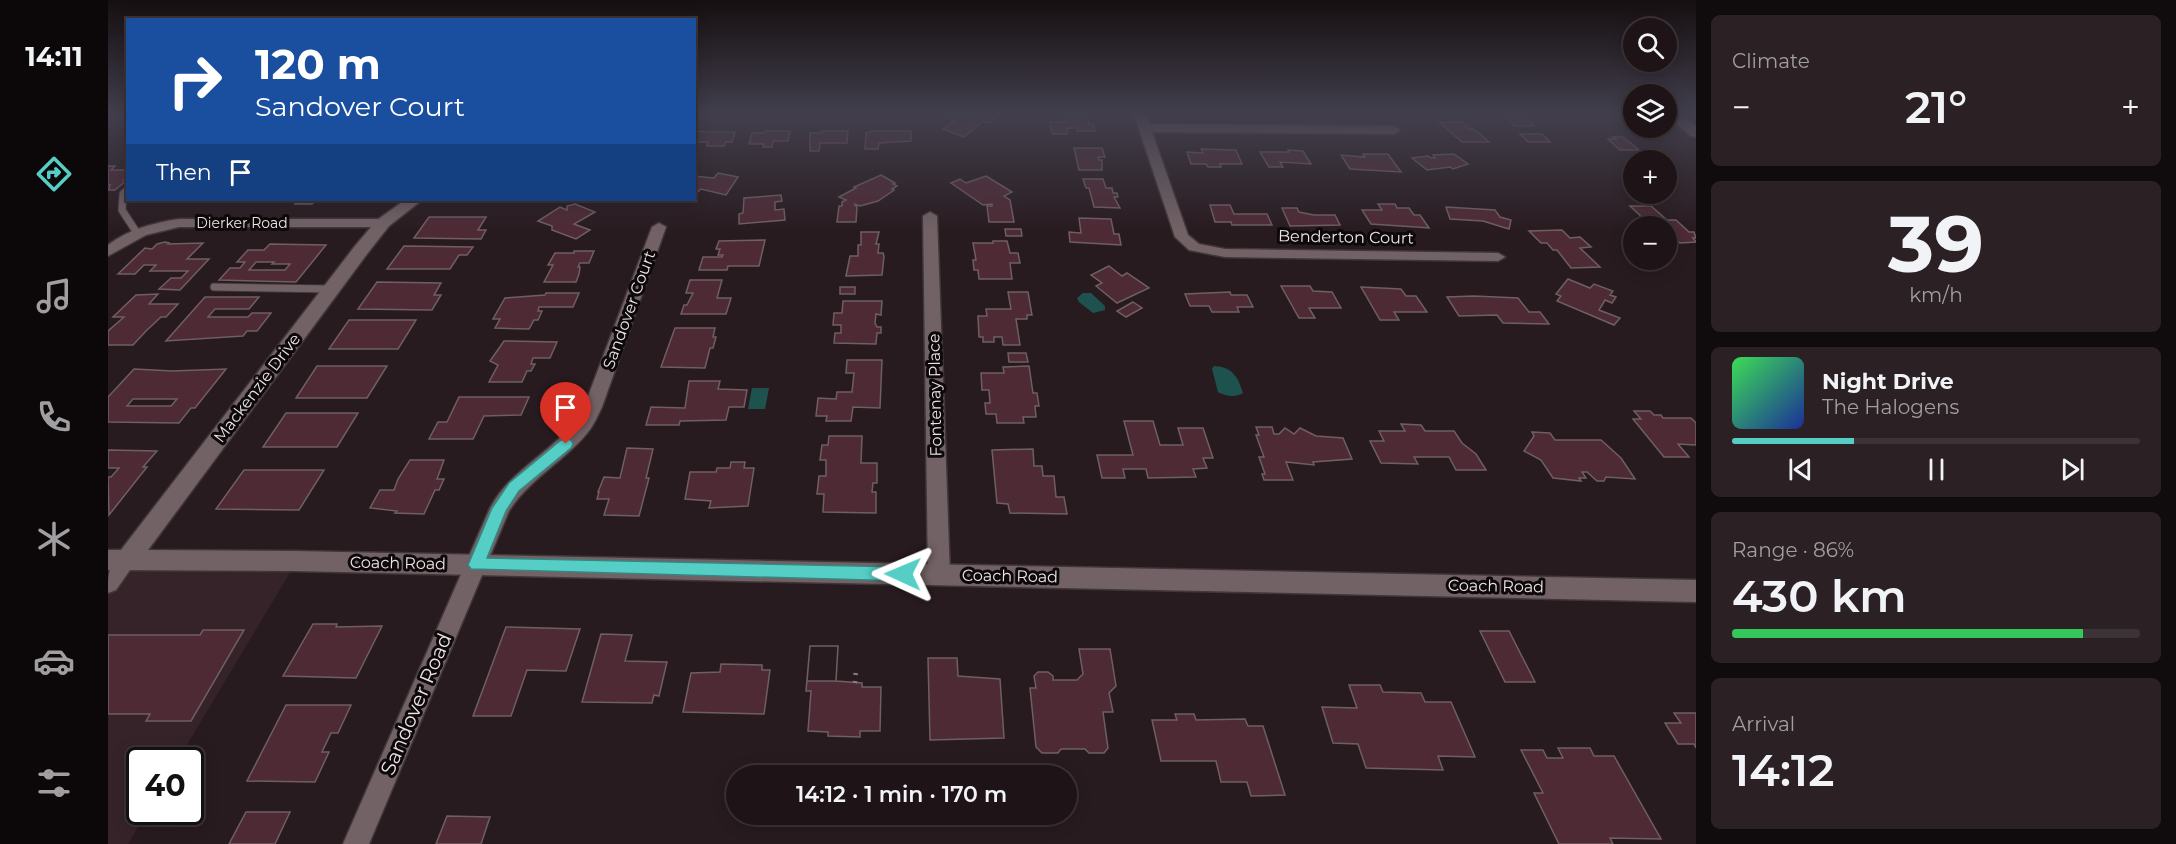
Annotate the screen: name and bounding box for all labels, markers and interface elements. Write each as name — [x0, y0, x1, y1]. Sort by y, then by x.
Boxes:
map controls — [1623, 18, 1677, 270]
button: search — [1623, 18, 1677, 72]
text: 120 m — [255, 38, 381, 90]
text: 14:11 — [25, 40, 83, 73]
icon: right — [156, 42, 234, 120]
text: Climate — [1732, 49, 1810, 73]
text: 21° — [1905, 79, 1967, 134]
button: layers — [1623, 84, 1677, 138]
text: − — [1732, 87, 1751, 127]
text: + — [2121, 87, 2140, 127]
text: Sandover Court — [255, 90, 465, 123]
button: + — [1623, 150, 1677, 204]
icon: directions — [33, 153, 75, 195]
icon: arrive — [224, 156, 257, 189]
text: Then — [156, 159, 212, 186]
text: 39 — [1888, 196, 1984, 292]
street label: Dierker Road — [196, 214, 288, 232]
button: − — [1623, 216, 1677, 270]
street label: Benderton Court — [1278, 226, 1415, 248]
street label: Sandover Court — [599, 248, 659, 372]
icon: music — [33, 275, 75, 317]
text: km/h — [1909, 283, 1963, 307]
street label: Mackenzie Drive — [210, 330, 304, 446]
street label: Fontenay Place — [924, 333, 946, 457]
text: Night Drive — [1822, 368, 1954, 395]
pin — [540, 382, 591, 444]
icon: arrive — [549, 391, 582, 424]
text: The Halogens — [1822, 395, 1959, 419]
icon: phone — [33, 396, 75, 438]
icon: previous — [1784, 453, 1817, 486]
icon: pause — [1920, 453, 1953, 486]
icon: next — [2056, 453, 2089, 486]
icon: climate — [33, 518, 75, 560]
text: Range · 86% — [1732, 538, 1854, 562]
position arrow — [871, 542, 935, 606]
street label: Coach Road — [350, 553, 446, 573]
street label: Coach Road — [962, 566, 1058, 586]
text: 430 km — [1732, 568, 1907, 623]
street label: Coach Road — [1448, 576, 1544, 596]
street label: Sandover Road — [375, 630, 457, 778]
icon: car — [33, 640, 75, 682]
text: Arrival — [1732, 712, 1795, 736]
text: 14:12 — [1732, 742, 1834, 797]
speed limit sign: 40 — [126, 747, 204, 825]
icon: filters — [33, 762, 75, 804]
text: 14:12 · 1 min · 170 m — [796, 781, 1007, 808]

